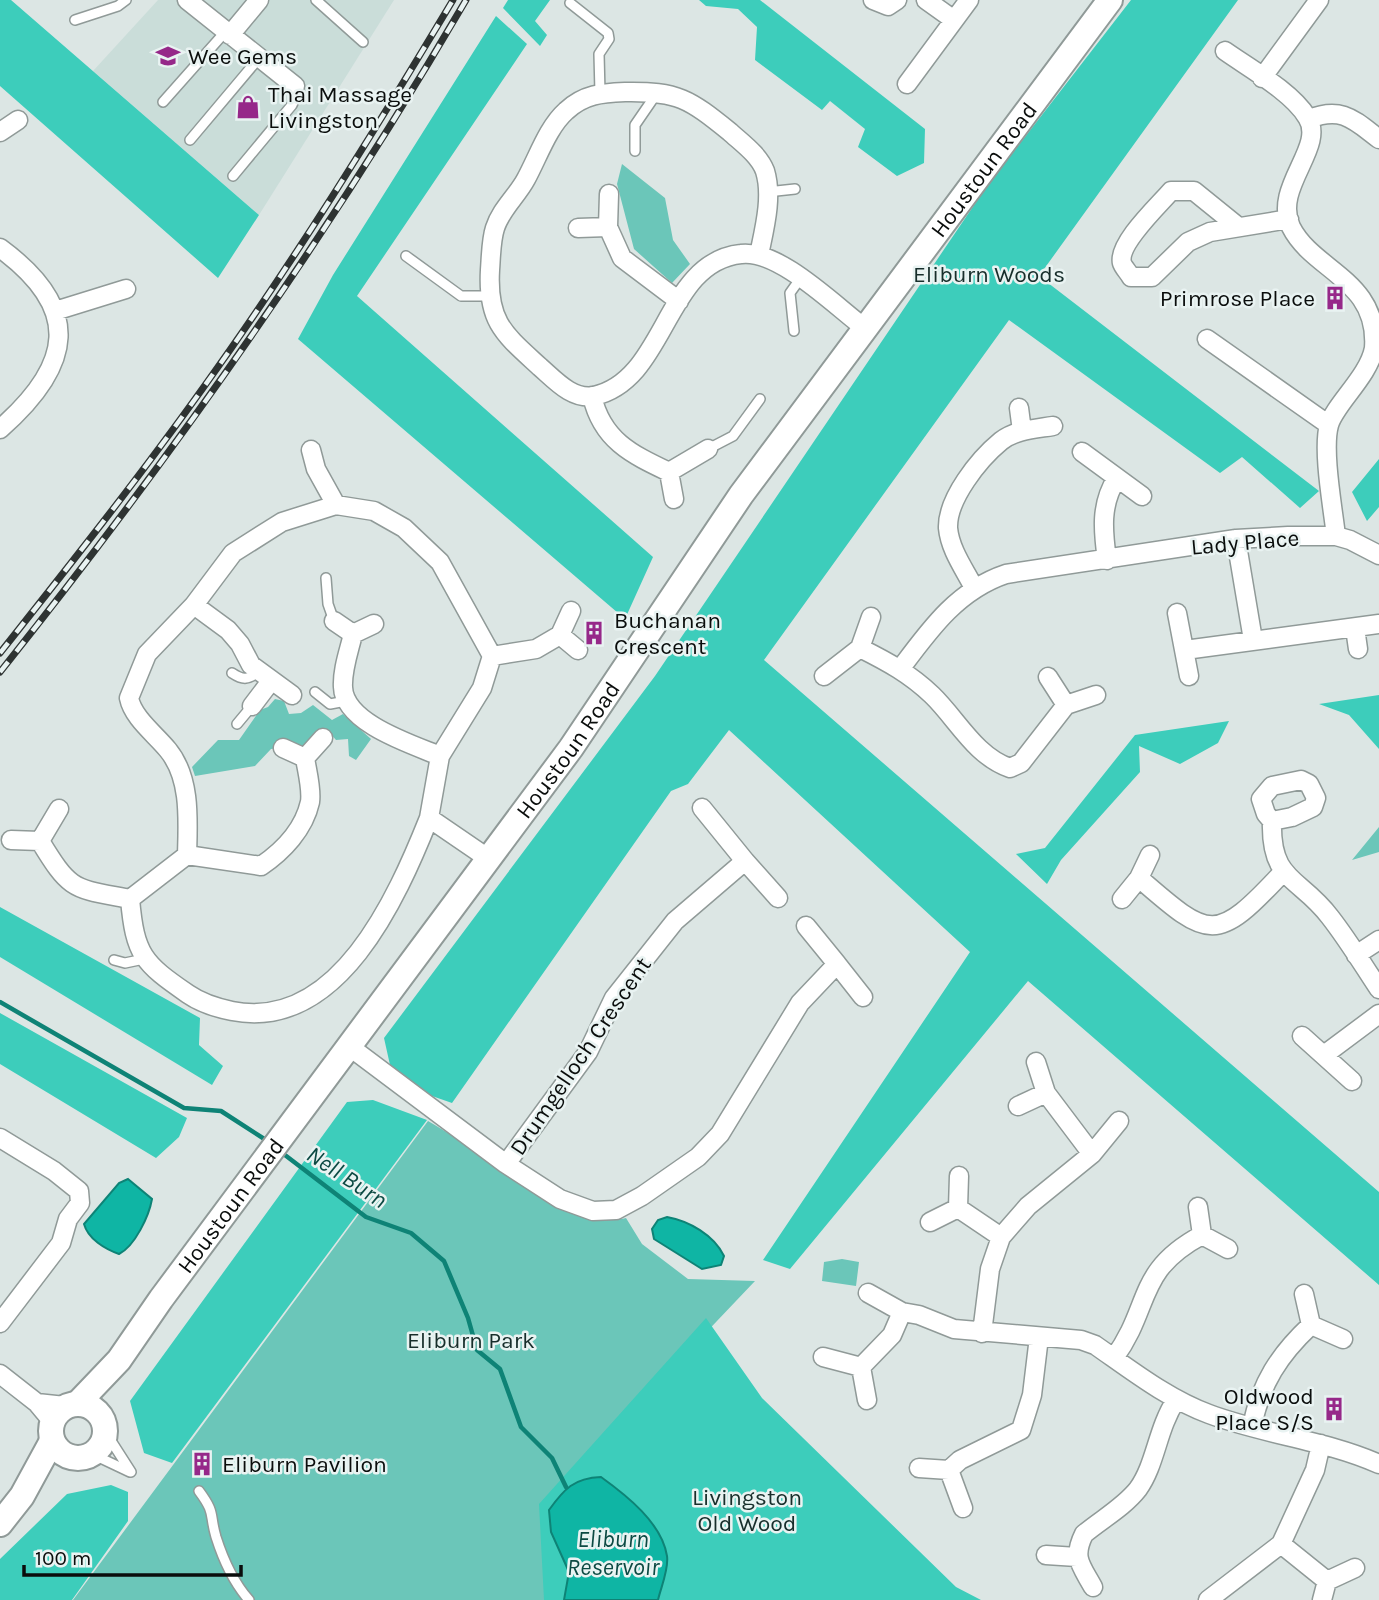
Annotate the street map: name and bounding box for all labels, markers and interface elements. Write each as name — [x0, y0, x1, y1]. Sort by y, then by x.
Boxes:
school or university icon: Wee Gems — [154, 42, 182, 70]
place label: Wee Gems — [188, 43, 297, 70]
place label: Thai Massage Livingston — [268, 81, 412, 134]
shop icon: Thai Massage Livingston — [234, 93, 262, 121]
street label: Houstoun Road — [925, 97, 1043, 243]
park label: Eliburn Woods — [913, 261, 1065, 288]
building icon: Primrose Place — [1321, 284, 1349, 312]
place label: Primrose Place — [1160, 285, 1315, 312]
street label: Lady Place — [1190, 524, 1300, 561]
place label: Buchanan Crescent — [614, 607, 721, 660]
building icon: Buchanan Crescent — [580, 619, 608, 647]
street label: Houstoun Road — [510, 676, 626, 824]
street label: Drumgelloch Crescent — [504, 952, 657, 1160]
street label: Houstoun Road — [172, 1133, 290, 1279]
water label: Nell Burn — [301, 1140, 393, 1214]
park label: Eliburn Park — [407, 1327, 535, 1354]
place label: Oldwood Place S/S — [1215, 1383, 1314, 1436]
building icon: Oldwood Place S/S — [1320, 1395, 1348, 1423]
building icon: Eliburn Pavilion — [188, 1450, 216, 1478]
place label: Eliburn Pavilion — [222, 1451, 387, 1478]
park label: Livingston Old Wood — [692, 1484, 802, 1537]
water label: Eliburn Reservoir — [567, 1525, 660, 1581]
scale bar — [24, 1534, 242, 1578]
text: 100 m — [35, 1546, 92, 1570]

